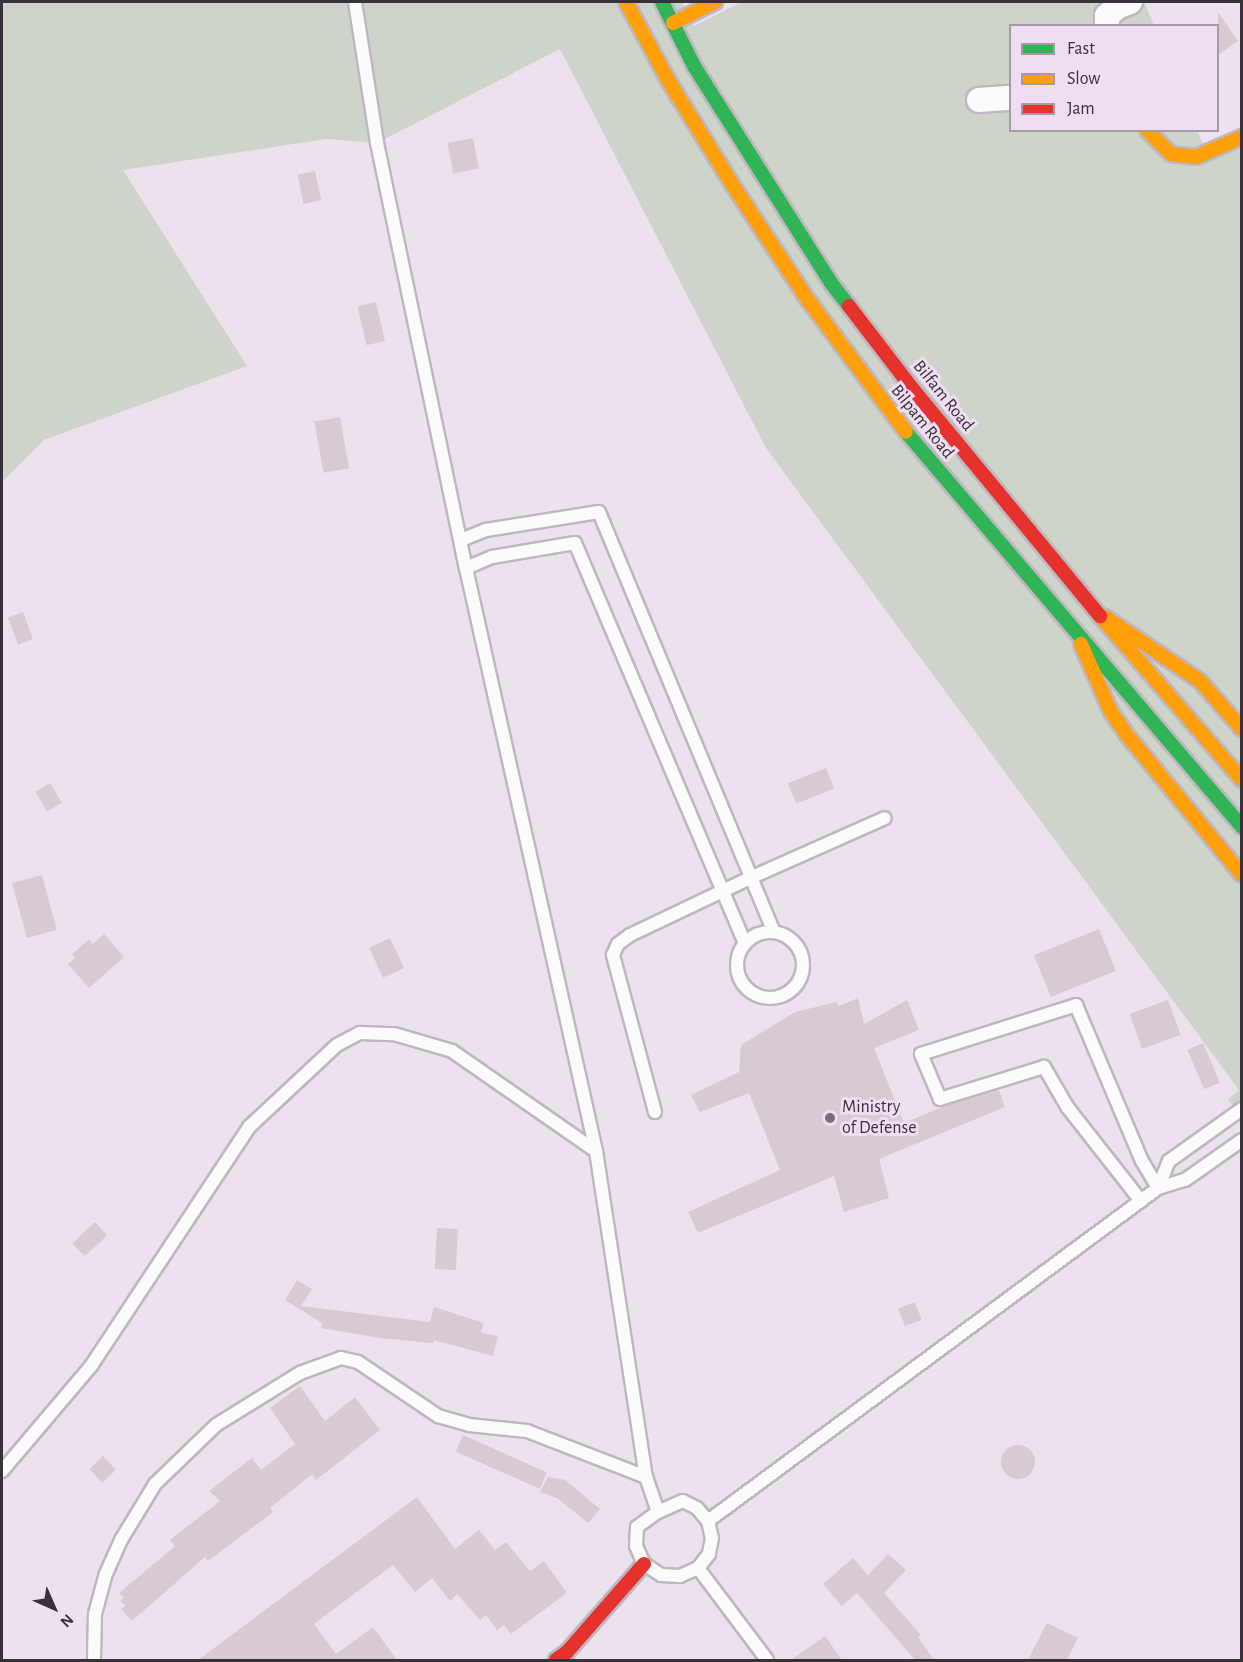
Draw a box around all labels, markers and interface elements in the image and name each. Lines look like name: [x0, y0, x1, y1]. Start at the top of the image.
legend: [1009, 24, 1219, 132]
text: Fast: [1067, 40, 1095, 58]
text: Slow: [1067, 70, 1100, 88]
text: Jam: [1067, 100, 1095, 118]
street label: Bilfam Road: [908, 356, 978, 436]
street label: Bilpam Road: [886, 381, 958, 463]
place label: Ministry of Defense: [842, 1097, 917, 1140]
marker: Ministry of Defense: [823, 1111, 837, 1125]
north arrow: [24, 1578, 84, 1638]
text: N: [57, 1611, 76, 1630]

